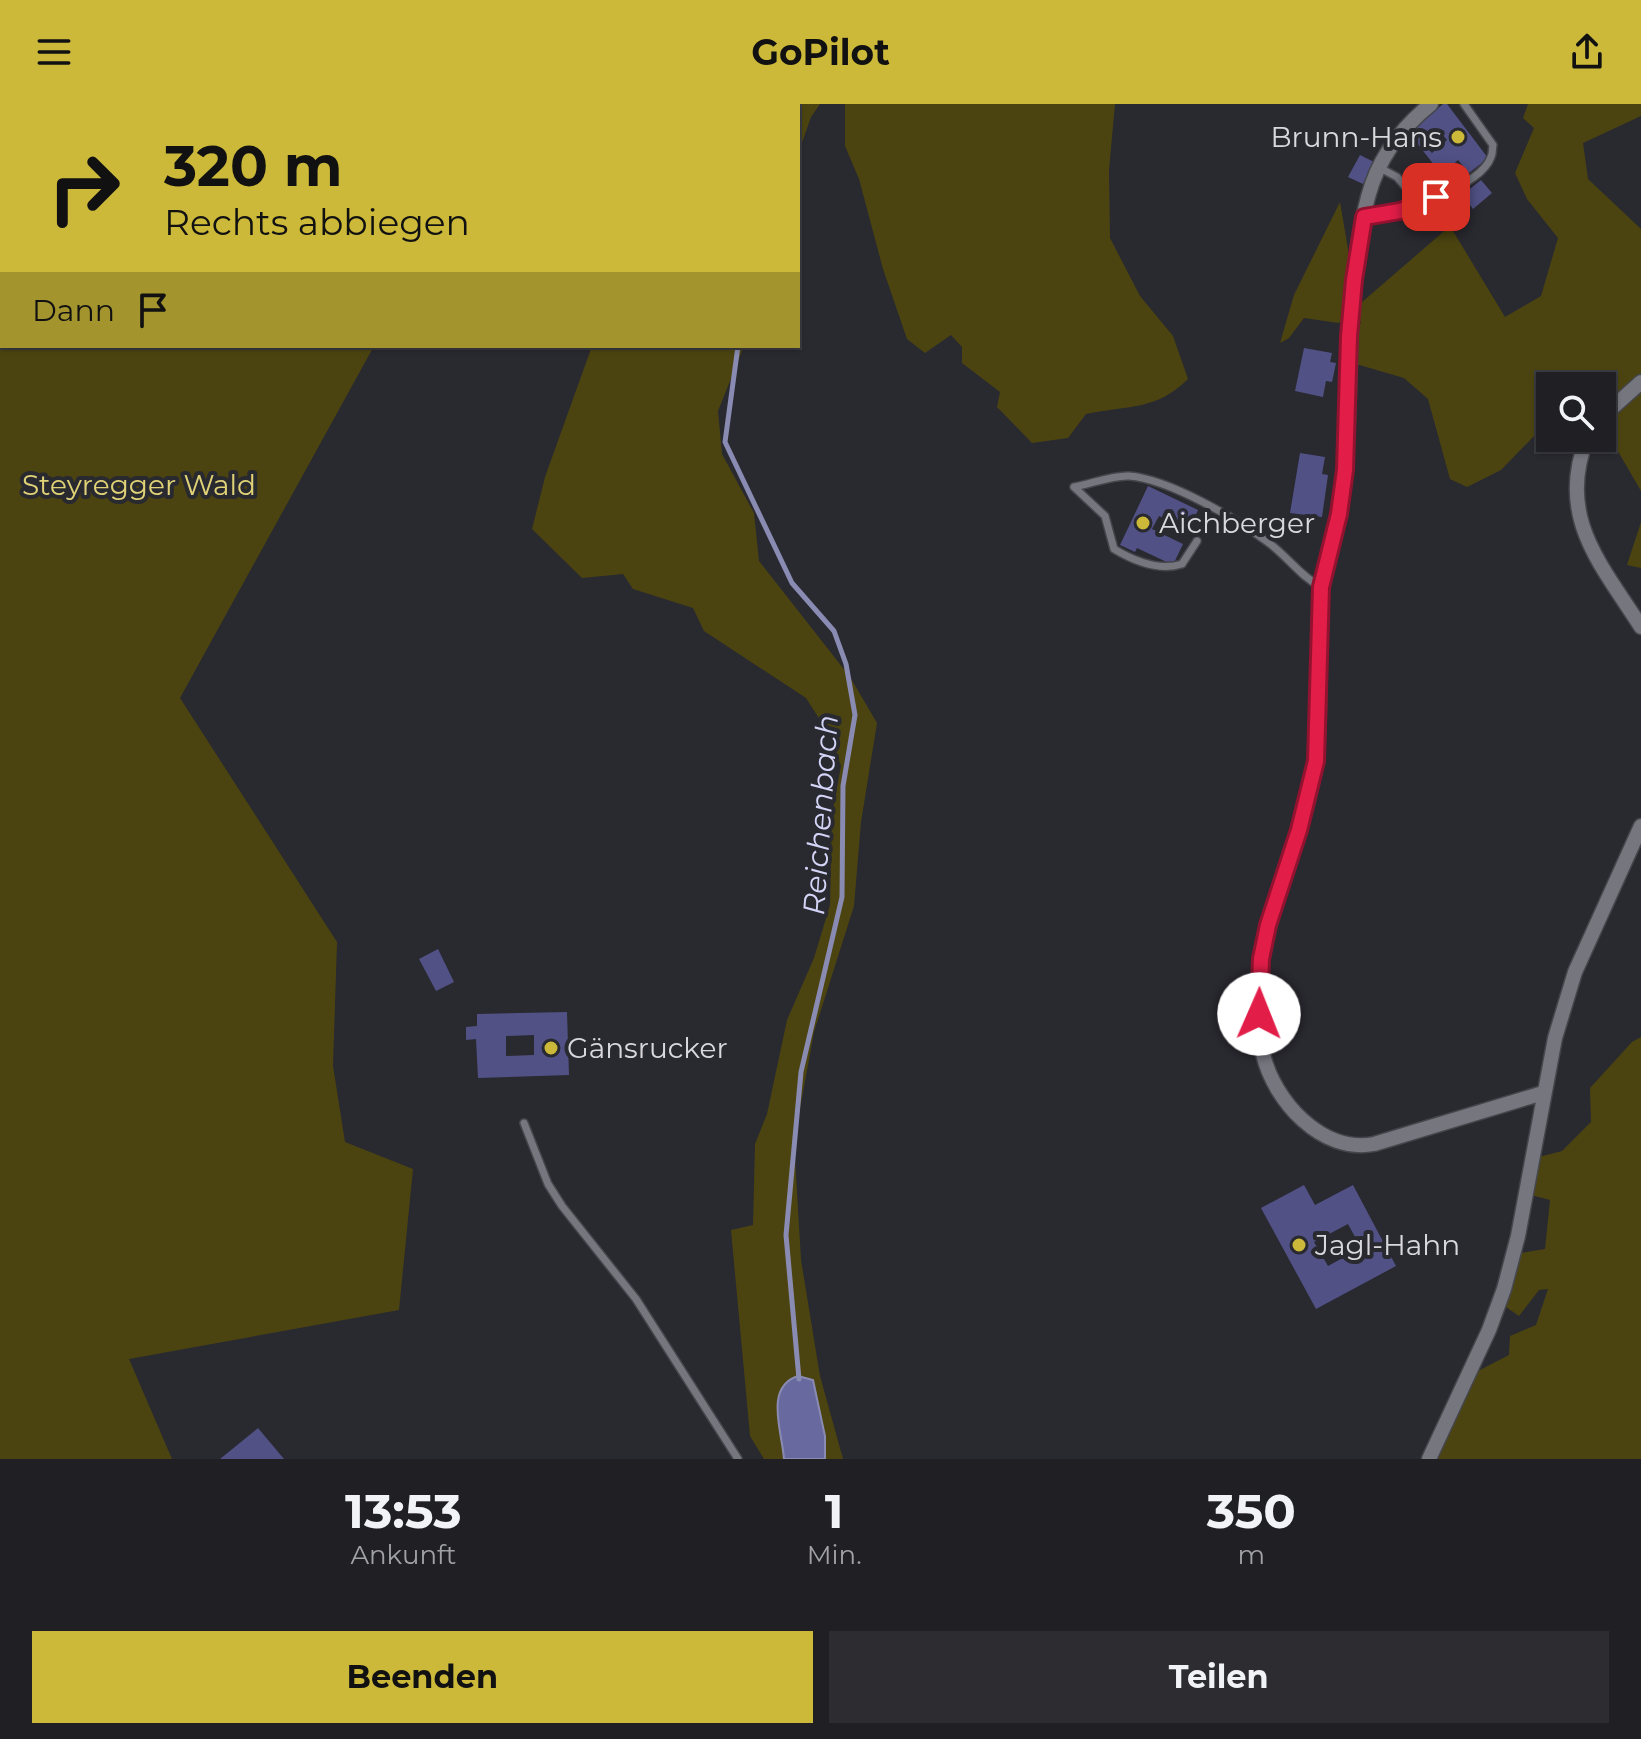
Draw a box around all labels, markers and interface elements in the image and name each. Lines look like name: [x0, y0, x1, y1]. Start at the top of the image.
icon: menu: [32, 30, 76, 74]
text: GoPilot: [751, 30, 890, 74]
icon: share: [1565, 30, 1609, 74]
place label: Brunn-Hans: [1270, 120, 1442, 154]
marker: Brunn-Hans: [1449, 128, 1467, 146]
text: 320 m: [164, 132, 343, 200]
icon: right: [32, 136, 136, 240]
pin: [1402, 163, 1470, 231]
icon: arrive: [1414, 175, 1458, 219]
text: Rechts abbiegen: [164, 200, 470, 244]
icon: arrive: [131, 288, 175, 332]
text: Dann: [32, 292, 115, 329]
map controls: [1536, 372, 1616, 452]
button: search: [1536, 372, 1616, 452]
park label: Steyregger Wald: [22, 468, 256, 502]
place label: Aichberger: [1159, 506, 1315, 540]
marker: Aichberger: [1134, 514, 1152, 532]
water label: Reichenbach: [795, 713, 846, 916]
position arrow: [1217, 972, 1301, 1056]
place label: Gänsrucker: [567, 1031, 728, 1065]
marker: Gänsrucker: [542, 1039, 560, 1057]
place label: Jagl-Hahn: [1314, 1228, 1460, 1262]
marker: Jagl-Hahn: [1290, 1236, 1308, 1254]
text: 13:53: [345, 1482, 462, 1540]
text: 1: [825, 1482, 844, 1540]
text: 350: [1207, 1482, 1296, 1540]
text: Ankunft: [350, 1539, 456, 1571]
text: Min.: [807, 1539, 862, 1571]
text: m: [1238, 1539, 1265, 1571]
button: Beenden: [32, 1631, 813, 1723]
button: Teilen: [829, 1631, 1609, 1723]

